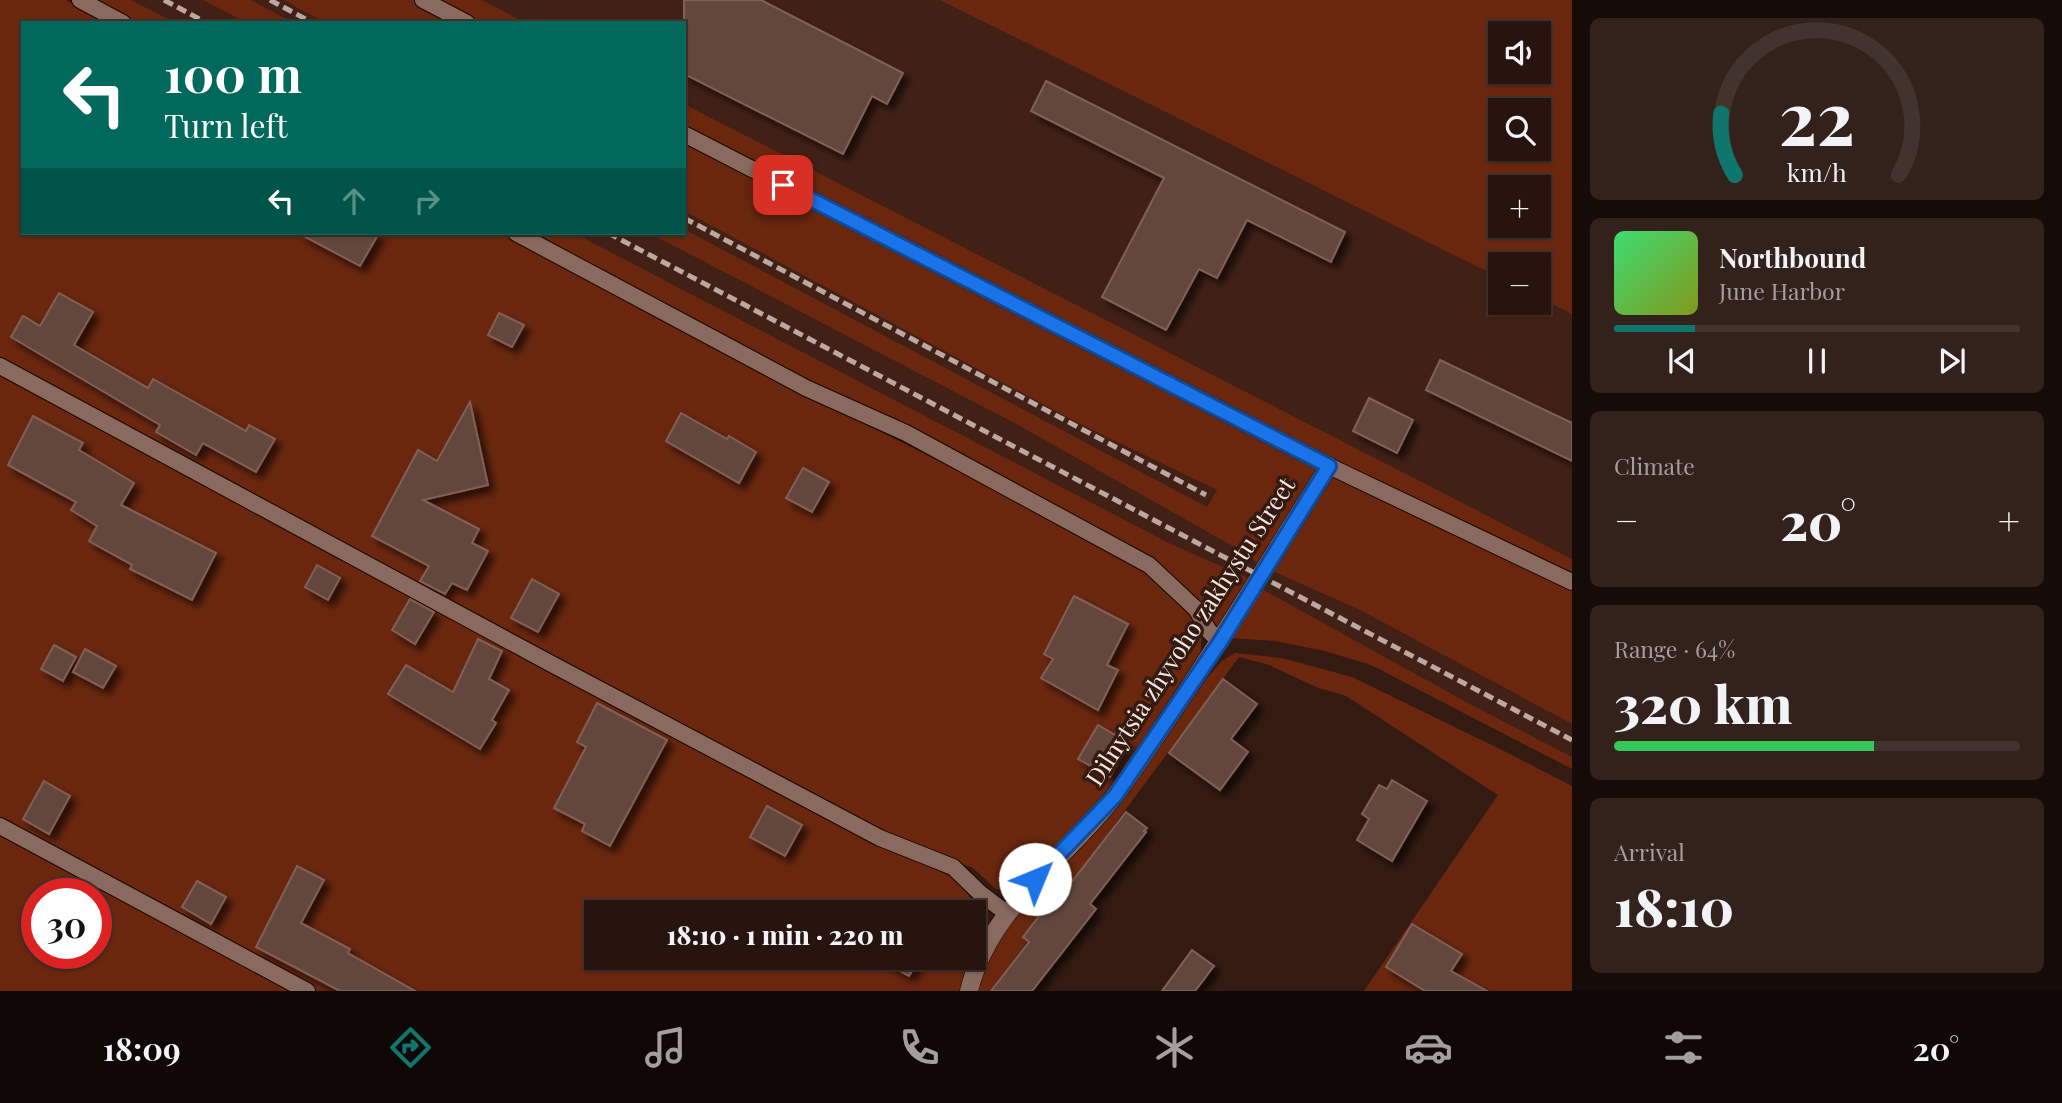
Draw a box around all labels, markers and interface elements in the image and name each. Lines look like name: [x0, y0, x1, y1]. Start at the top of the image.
map controls: [1488, 21, 1551, 315]
button: sound: [1488, 21, 1551, 84]
text: 100 m: [164, 40, 302, 105]
icon: left: [49, 49, 140, 140]
text: 22: [1779, 66, 1855, 163]
button: search: [1488, 98, 1551, 161]
text: Turn left: [164, 103, 288, 146]
pin: [753, 155, 813, 215]
text: km/h: [1787, 155, 1847, 188]
icon: arrive: [764, 166, 802, 204]
button: +: [1488, 175, 1551, 238]
icon: left: [262, 182, 300, 220]
icon: ahead: [335, 182, 373, 220]
icon: right: [408, 182, 446, 220]
text: Northbound: [1719, 240, 1866, 275]
button: −: [1488, 252, 1551, 315]
text: June Harbor: [1719, 275, 1845, 306]
icon: previous: [1663, 342, 1701, 380]
icon: pause: [1798, 342, 1836, 380]
icon: next: [1933, 342, 1971, 380]
text: Climate: [1614, 450, 1695, 481]
street label: Dilnytsia zhyvoho zakhystu Street: [1077, 470, 1302, 791]
text: 20°: [1780, 485, 1856, 554]
text: −: [1614, 494, 1639, 545]
text: +: [1998, 494, 2020, 545]
text: Range · 64%: [1614, 633, 1735, 664]
text: 320 km: [1614, 668, 1792, 737]
text: Arrival: [1614, 836, 1685, 867]
position arrow: [998, 842, 1072, 916]
text: 18:10: [1614, 871, 1734, 940]
speed limit sign: 30: [21, 878, 112, 969]
text: 18:10 · 1 min · 220 m: [666, 917, 904, 952]
icon: directions: [386, 1023, 435, 1072]
icon: music: [641, 1023, 690, 1072]
icon: phone: [895, 1023, 944, 1072]
icon: climate: [1150, 1023, 1199, 1072]
icon: car: [1404, 1023, 1453, 1072]
icon: filters: [1659, 1023, 1708, 1072]
text: 18:09: [103, 1026, 181, 1069]
text: 20°: [1913, 1026, 1959, 1069]

